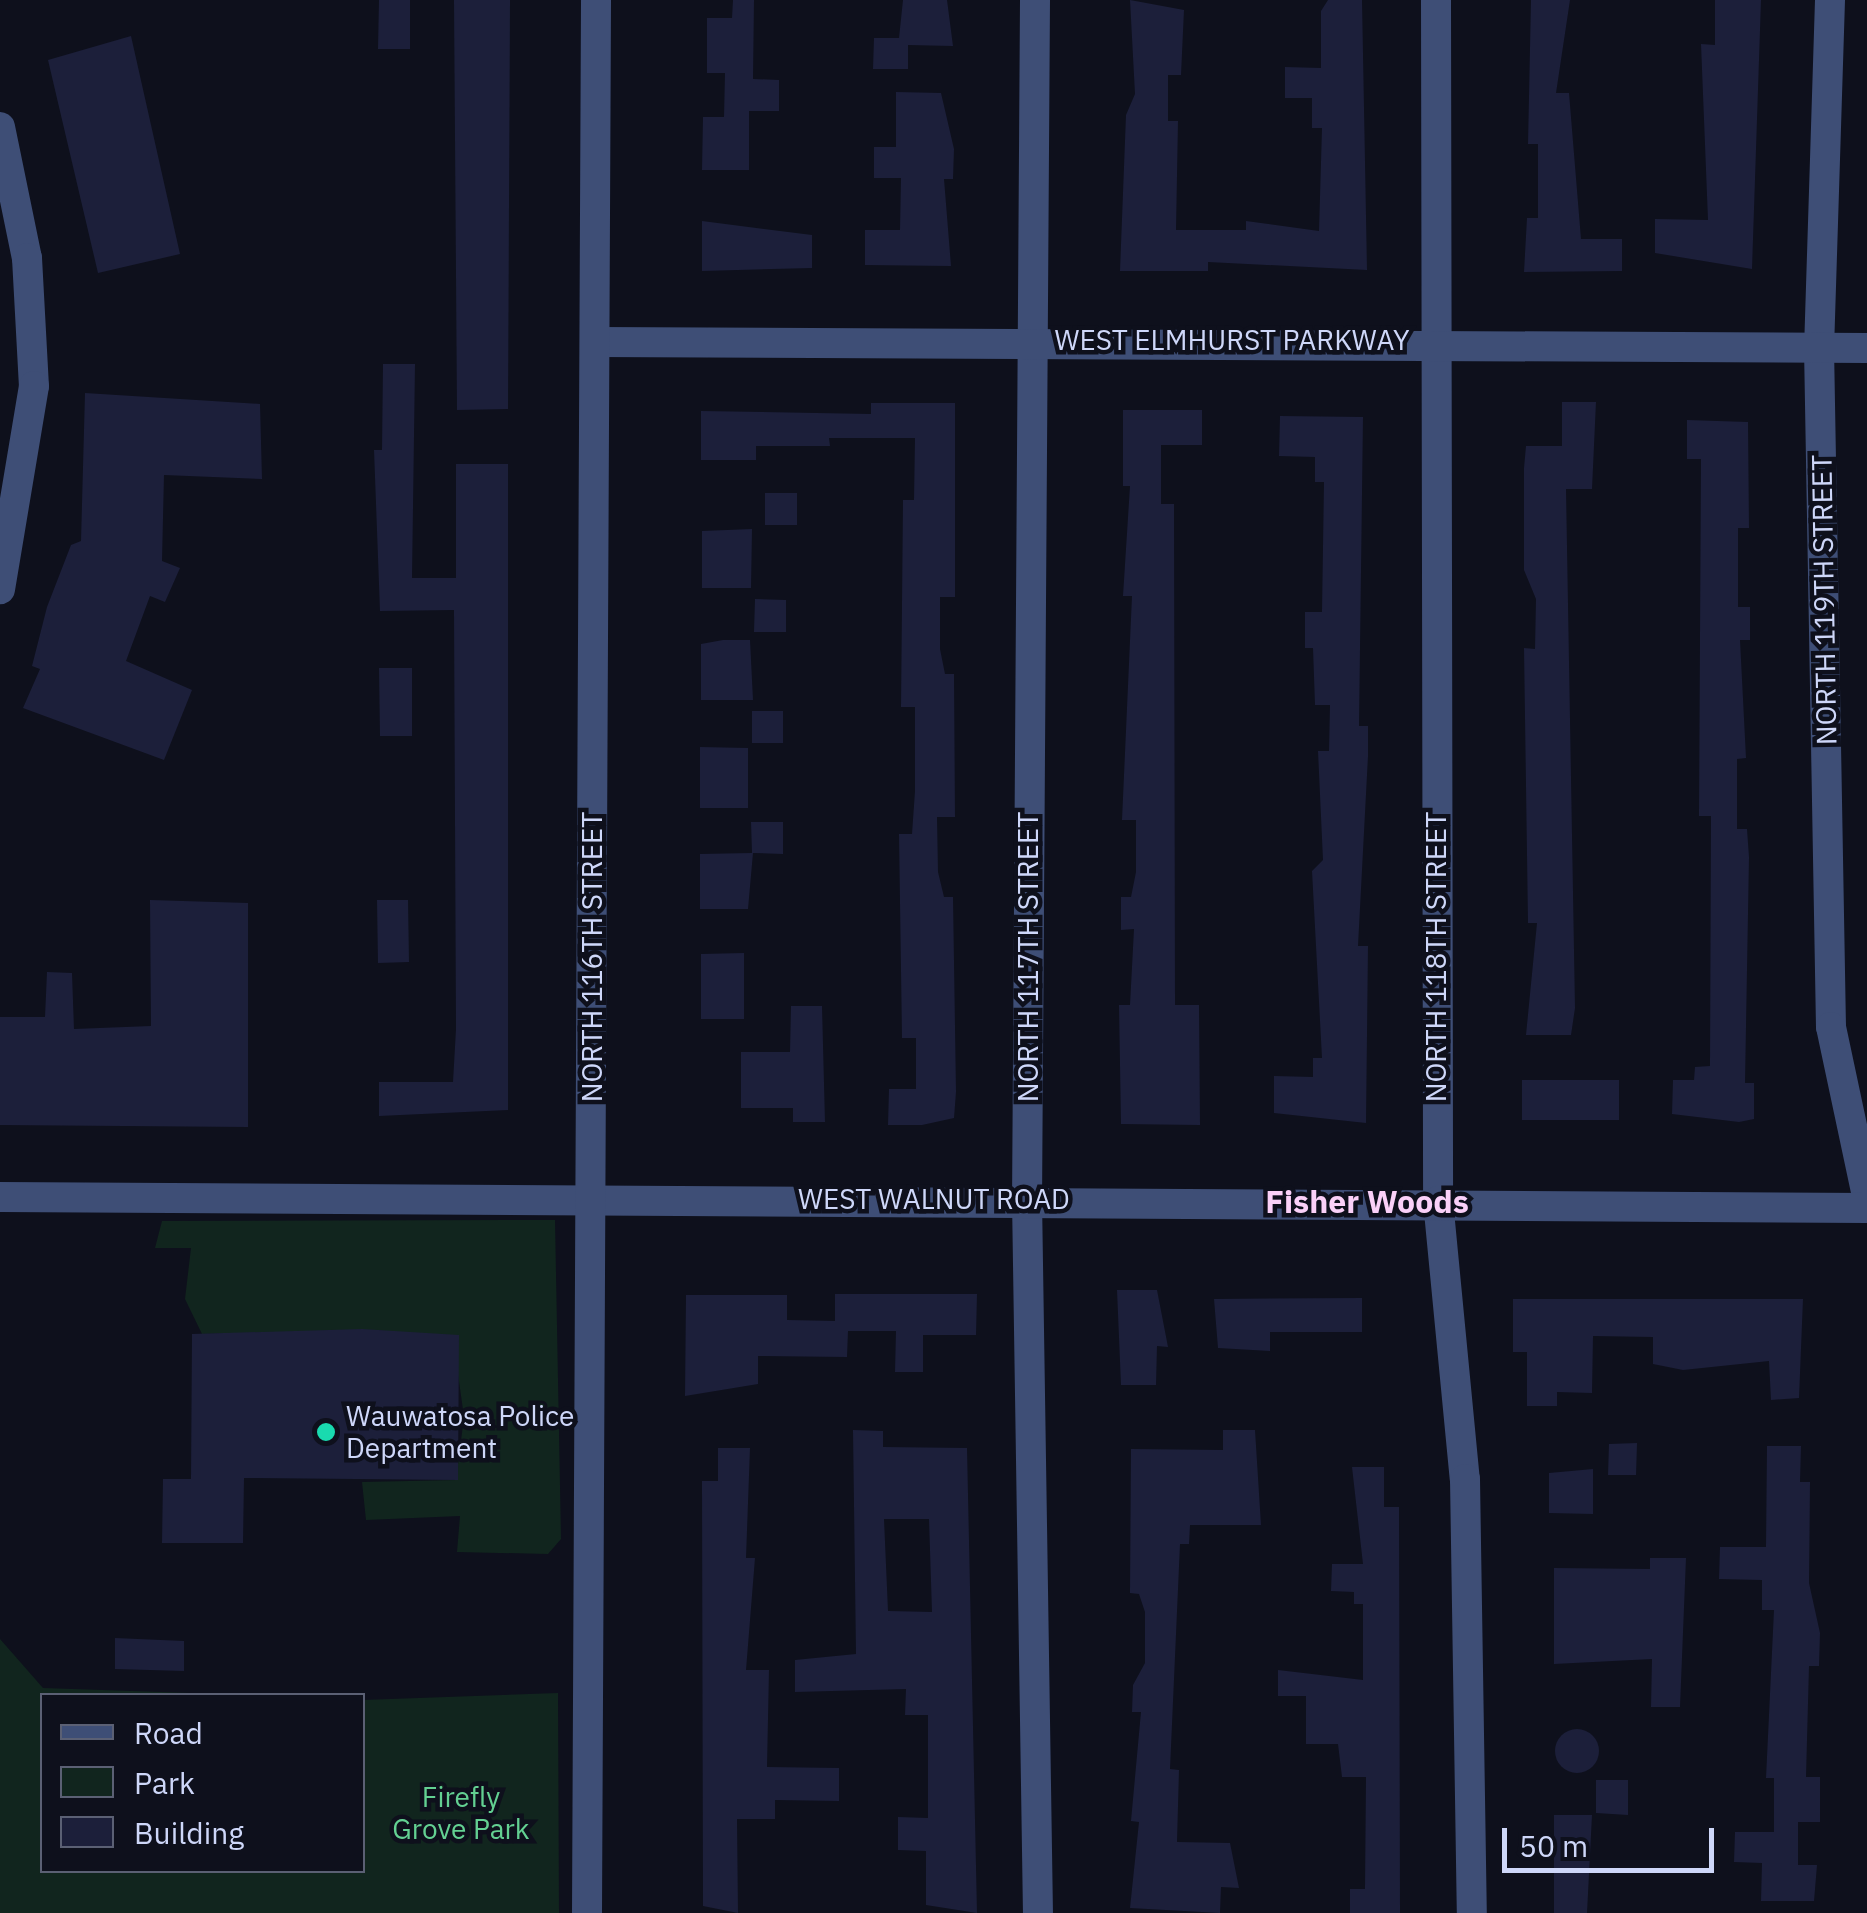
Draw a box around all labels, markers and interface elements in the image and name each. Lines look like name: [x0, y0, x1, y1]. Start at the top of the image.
street label: WEST ELMHURST PARKWAY: [1054, 323, 1410, 357]
street label: NORTH 119TH STREET: [1805, 454, 1843, 746]
street label: NORTH 116TH STREET: [575, 812, 609, 1102]
street label: NORTH 117TH STREET: [1011, 812, 1045, 1102]
street label: NORTH 118TH STREET: [1419, 812, 1453, 1102]
street label: WEST WALNUT ROAD: [798, 1182, 1070, 1216]
district label: Fisher Woods: [1265, 1182, 1469, 1220]
place label: Wauwatosa Police Department: [346, 1399, 574, 1465]
marker: Wauwatosa Police Department: [315, 1421, 337, 1443]
legend: [40, 1693, 365, 1873]
text: Road: [134, 1713, 203, 1752]
text: Park: [134, 1763, 195, 1802]
park label: Firefly Grove Park: [392, 1780, 530, 1846]
scale bar: [1507, 1808, 1720, 1870]
text: Building: [134, 1813, 244, 1852]
text: 50 m: [1519, 1826, 1588, 1865]

